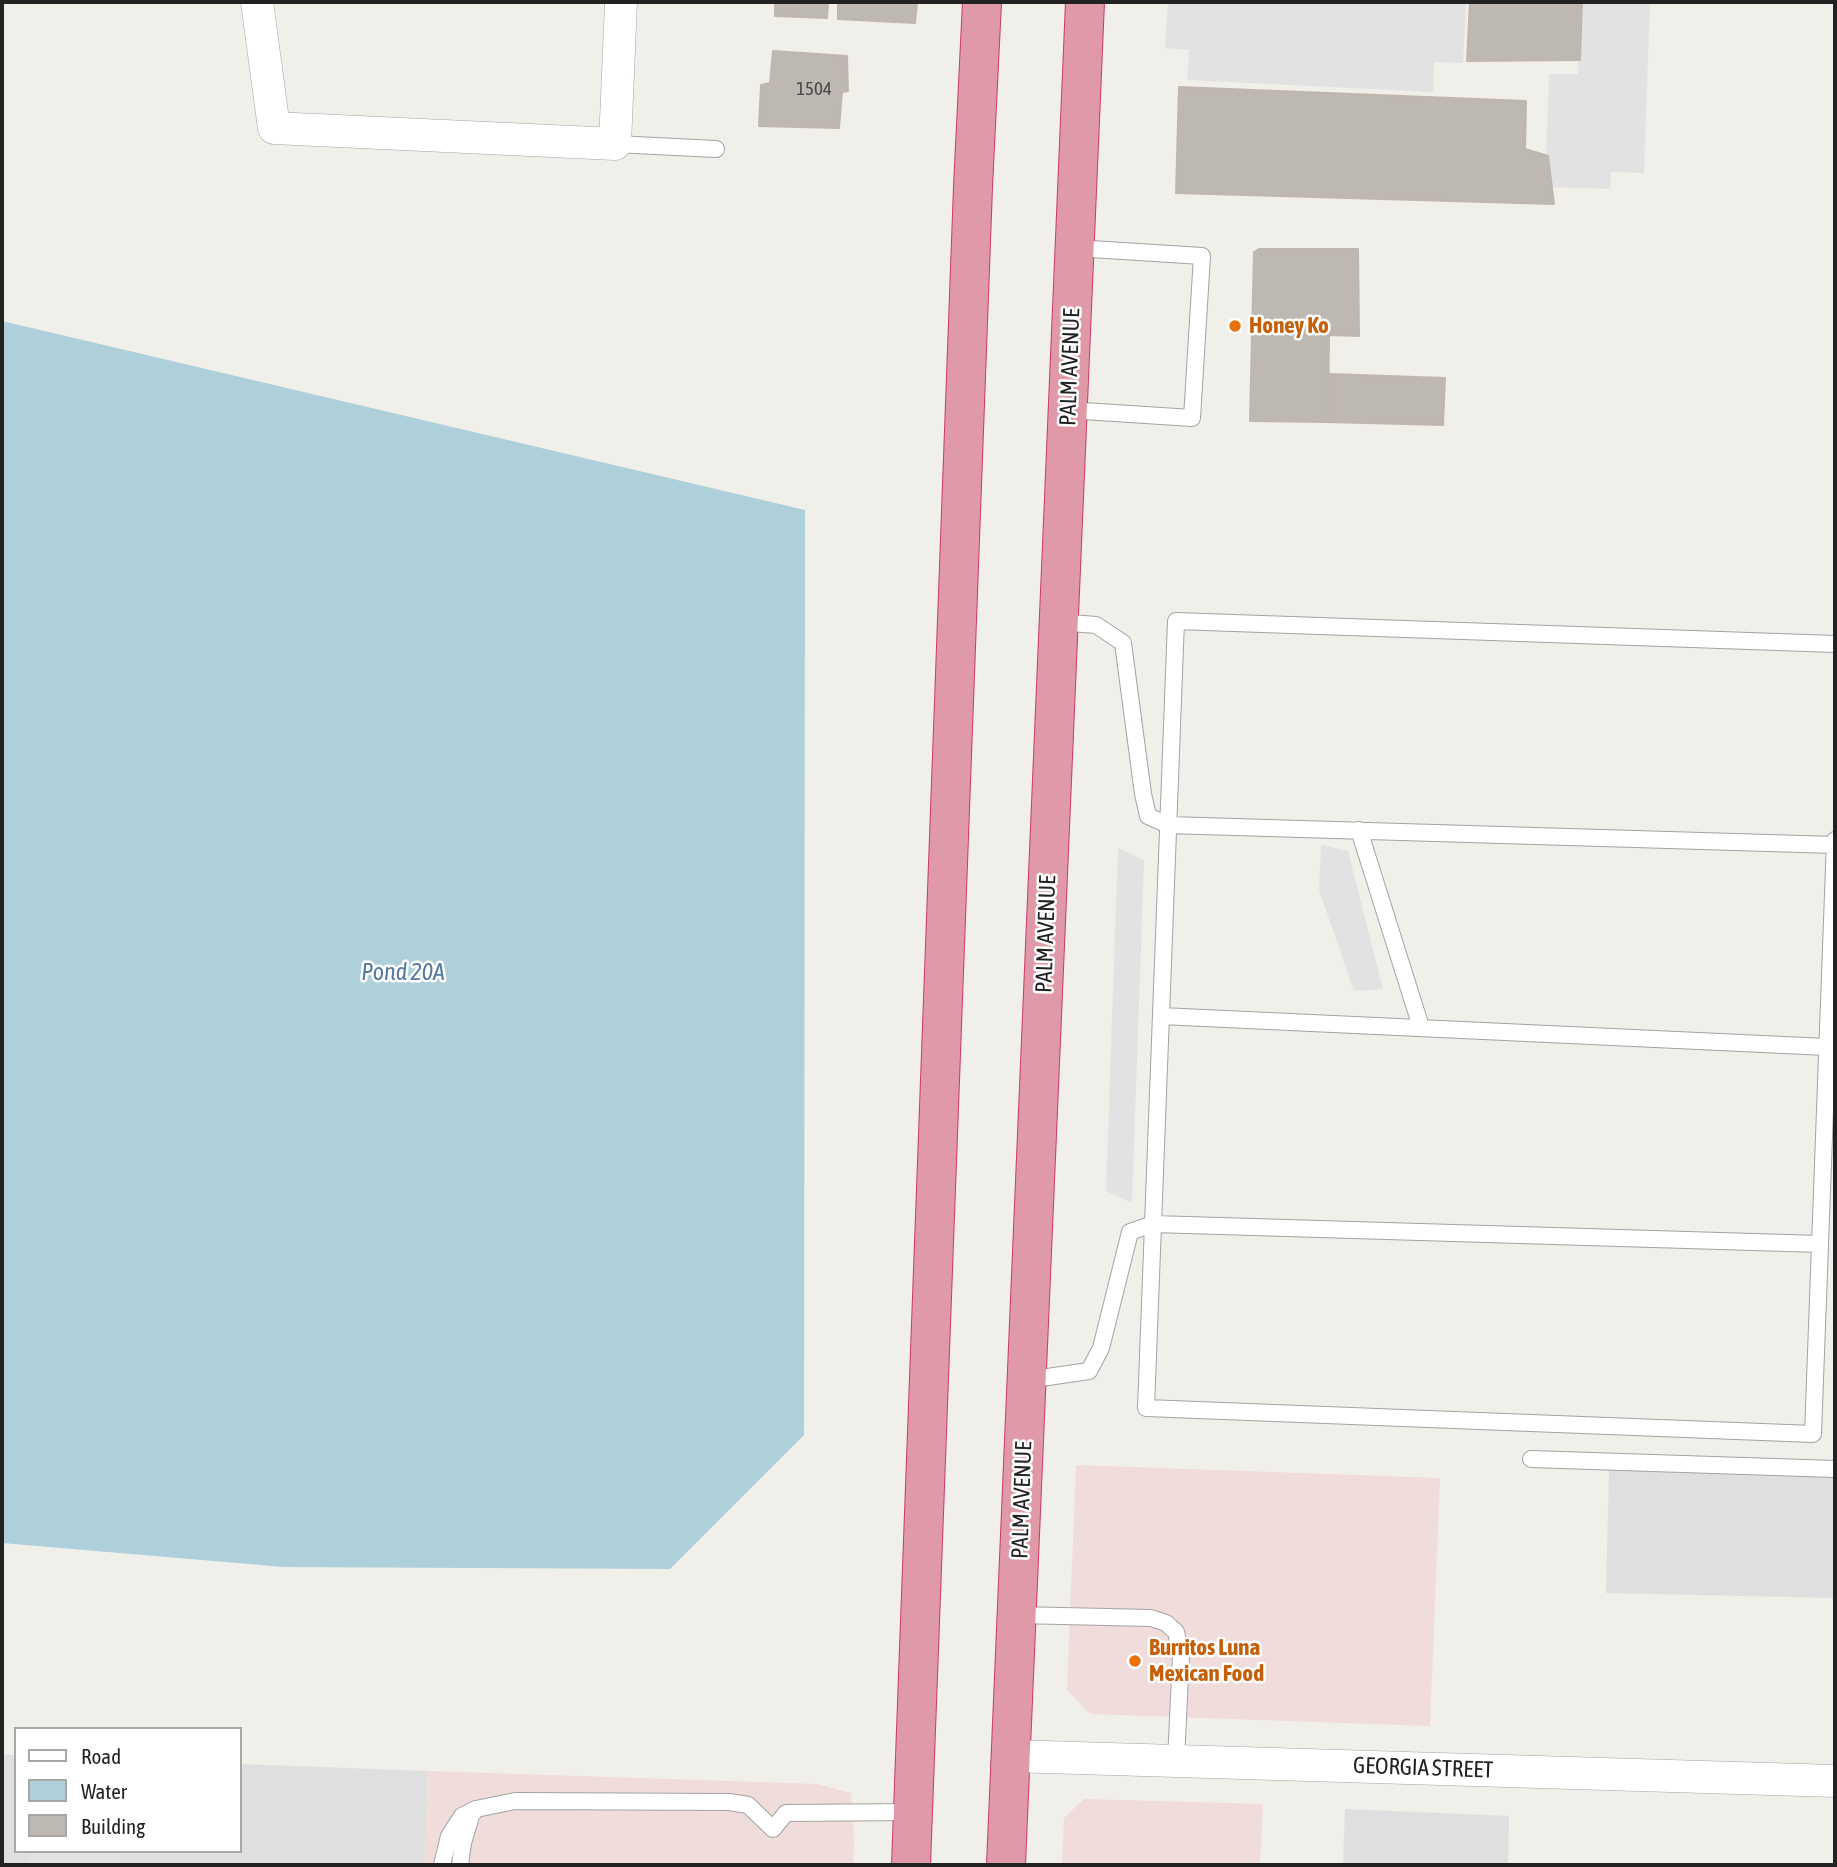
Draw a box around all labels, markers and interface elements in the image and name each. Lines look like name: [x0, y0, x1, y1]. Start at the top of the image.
house number: 1504: [796, 78, 832, 100]
street label: PALM AVENUE: [1054, 308, 1086, 426]
place label: Honey Ko: [1249, 312, 1329, 340]
marker: Honey Ko: [1227, 318, 1243, 334]
street label: PALM AVENUE: [1030, 875, 1062, 993]
water label: Pond 20A: [361, 958, 445, 986]
street label: PALM AVENUE: [1006, 1441, 1038, 1559]
place label: Burritos Luna Mexican Food: [1149, 1634, 1264, 1688]
marker: Burritos Luna Mexican Food: [1127, 1653, 1143, 1669]
legend: [14, 1727, 242, 1853]
text: Road: [81, 1744, 121, 1768]
street label: GEORGIA STREET: [1353, 1752, 1493, 1784]
text: Water: [81, 1779, 127, 1803]
text: Building: [81, 1814, 145, 1838]

